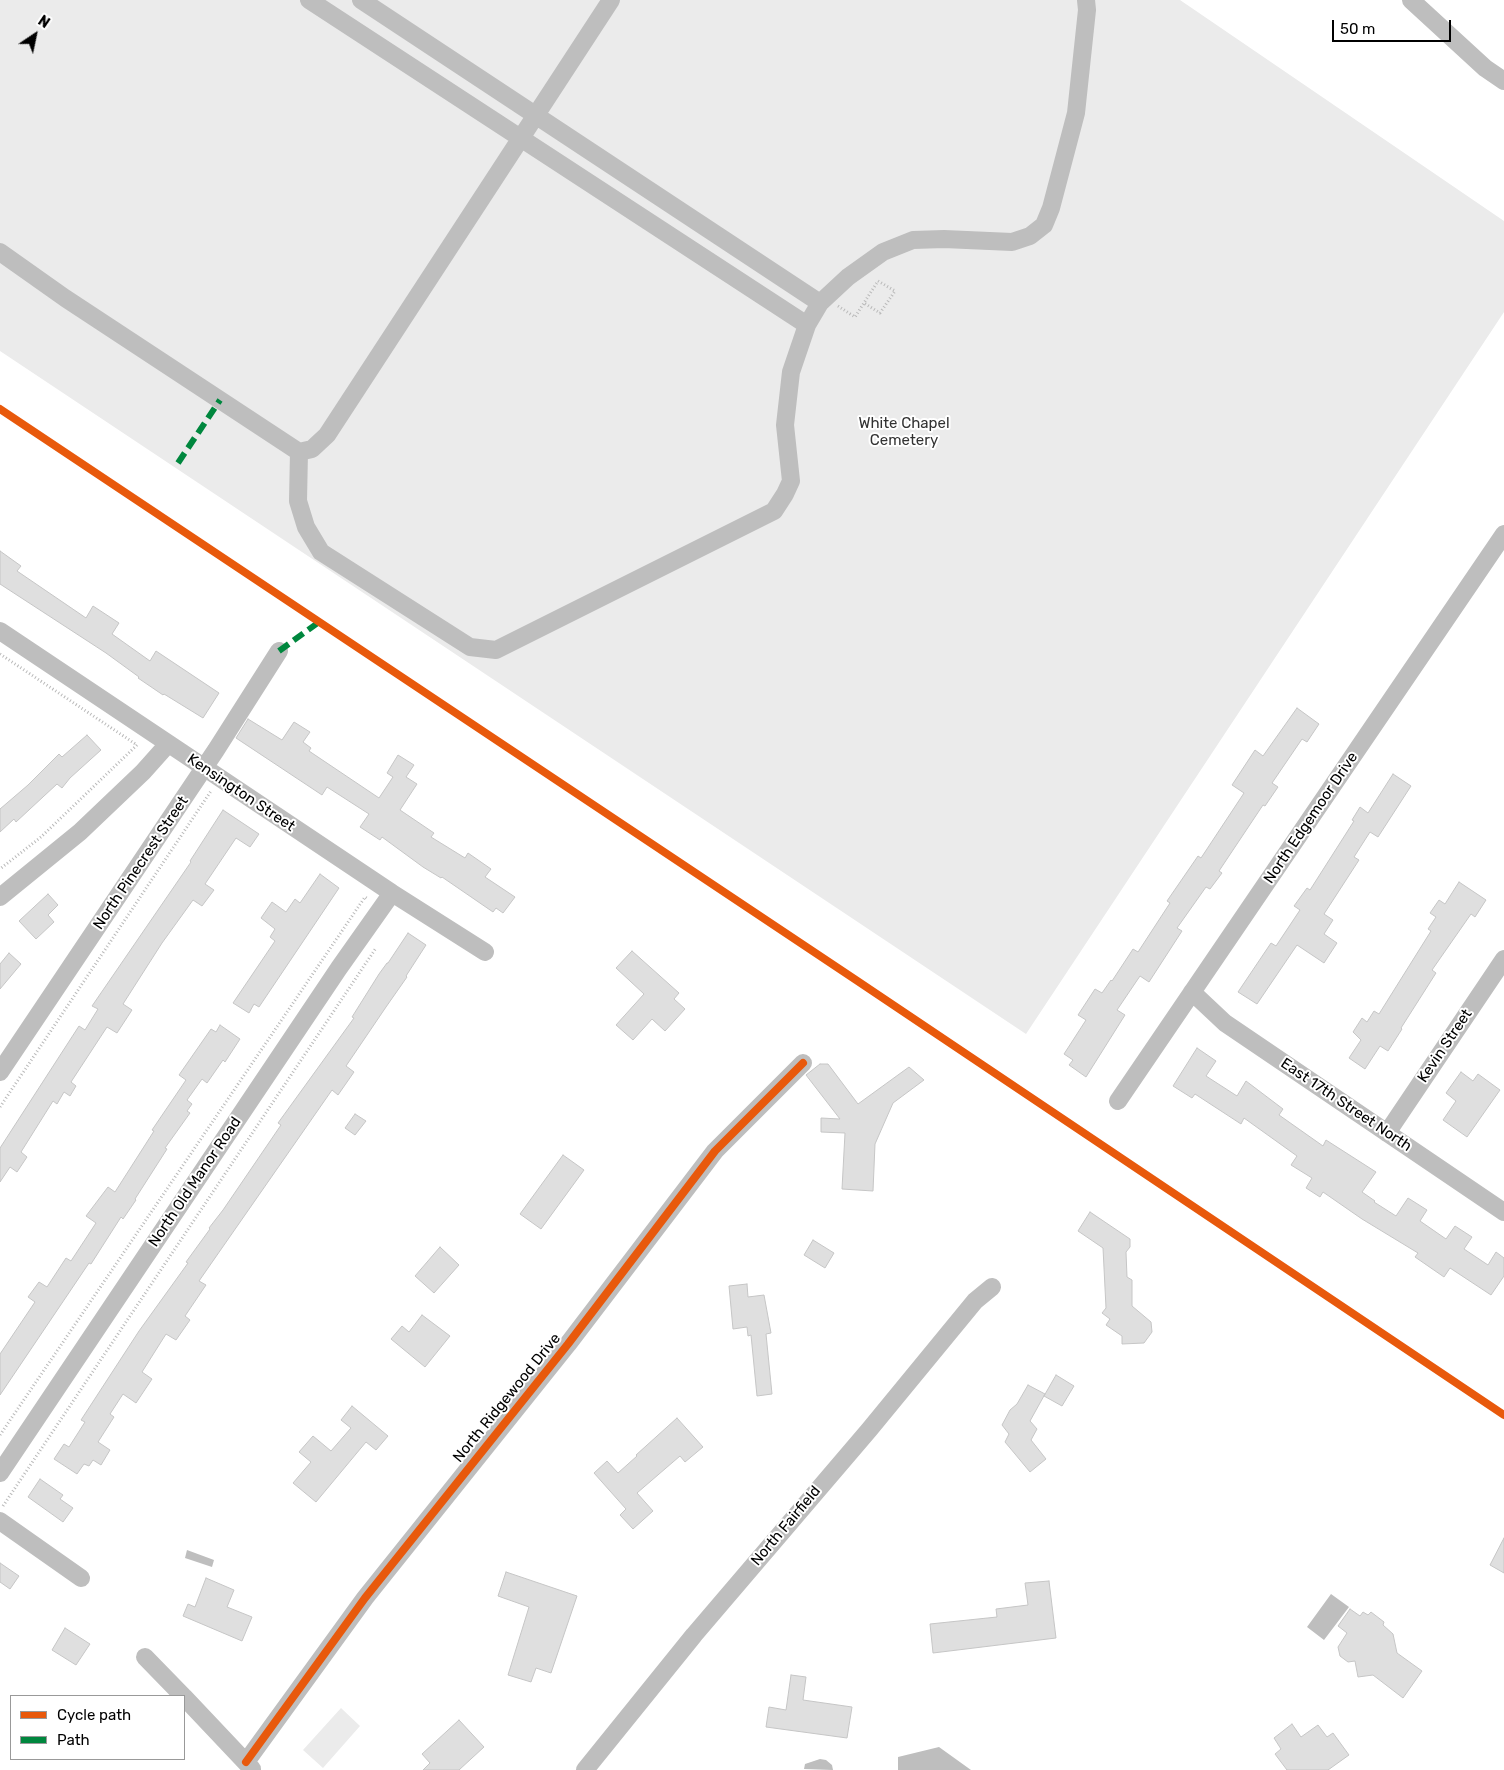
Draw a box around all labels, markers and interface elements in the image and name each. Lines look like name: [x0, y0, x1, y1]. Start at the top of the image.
north arrow: [10, 10, 60, 60]
scale bar: [1334, 10, 1453, 42]
text: N: [35, 12, 53, 32]
text: 50 m: [1340, 20, 1375, 38]
park label: White Chapel Cemetery: [858, 415, 950, 450]
street label: North Edgemoor Drive: [1260, 749, 1362, 887]
street label: Kensington Street: [184, 750, 298, 836]
street label: North Pinecrest Street: [90, 793, 192, 933]
street label: Kevin Street: [1414, 1006, 1476, 1086]
street label: East 17th Street North: [1277, 1054, 1415, 1156]
street label: North Old Manor Road: [145, 1114, 245, 1250]
street label: North Ridgewood Drive: [449, 1330, 565, 1466]
street label: North Fairfield: [747, 1482, 825, 1570]
legend: [10, 1695, 185, 1760]
text: Cycle path: [57, 1706, 131, 1724]
text: Path: [57, 1731, 90, 1749]

